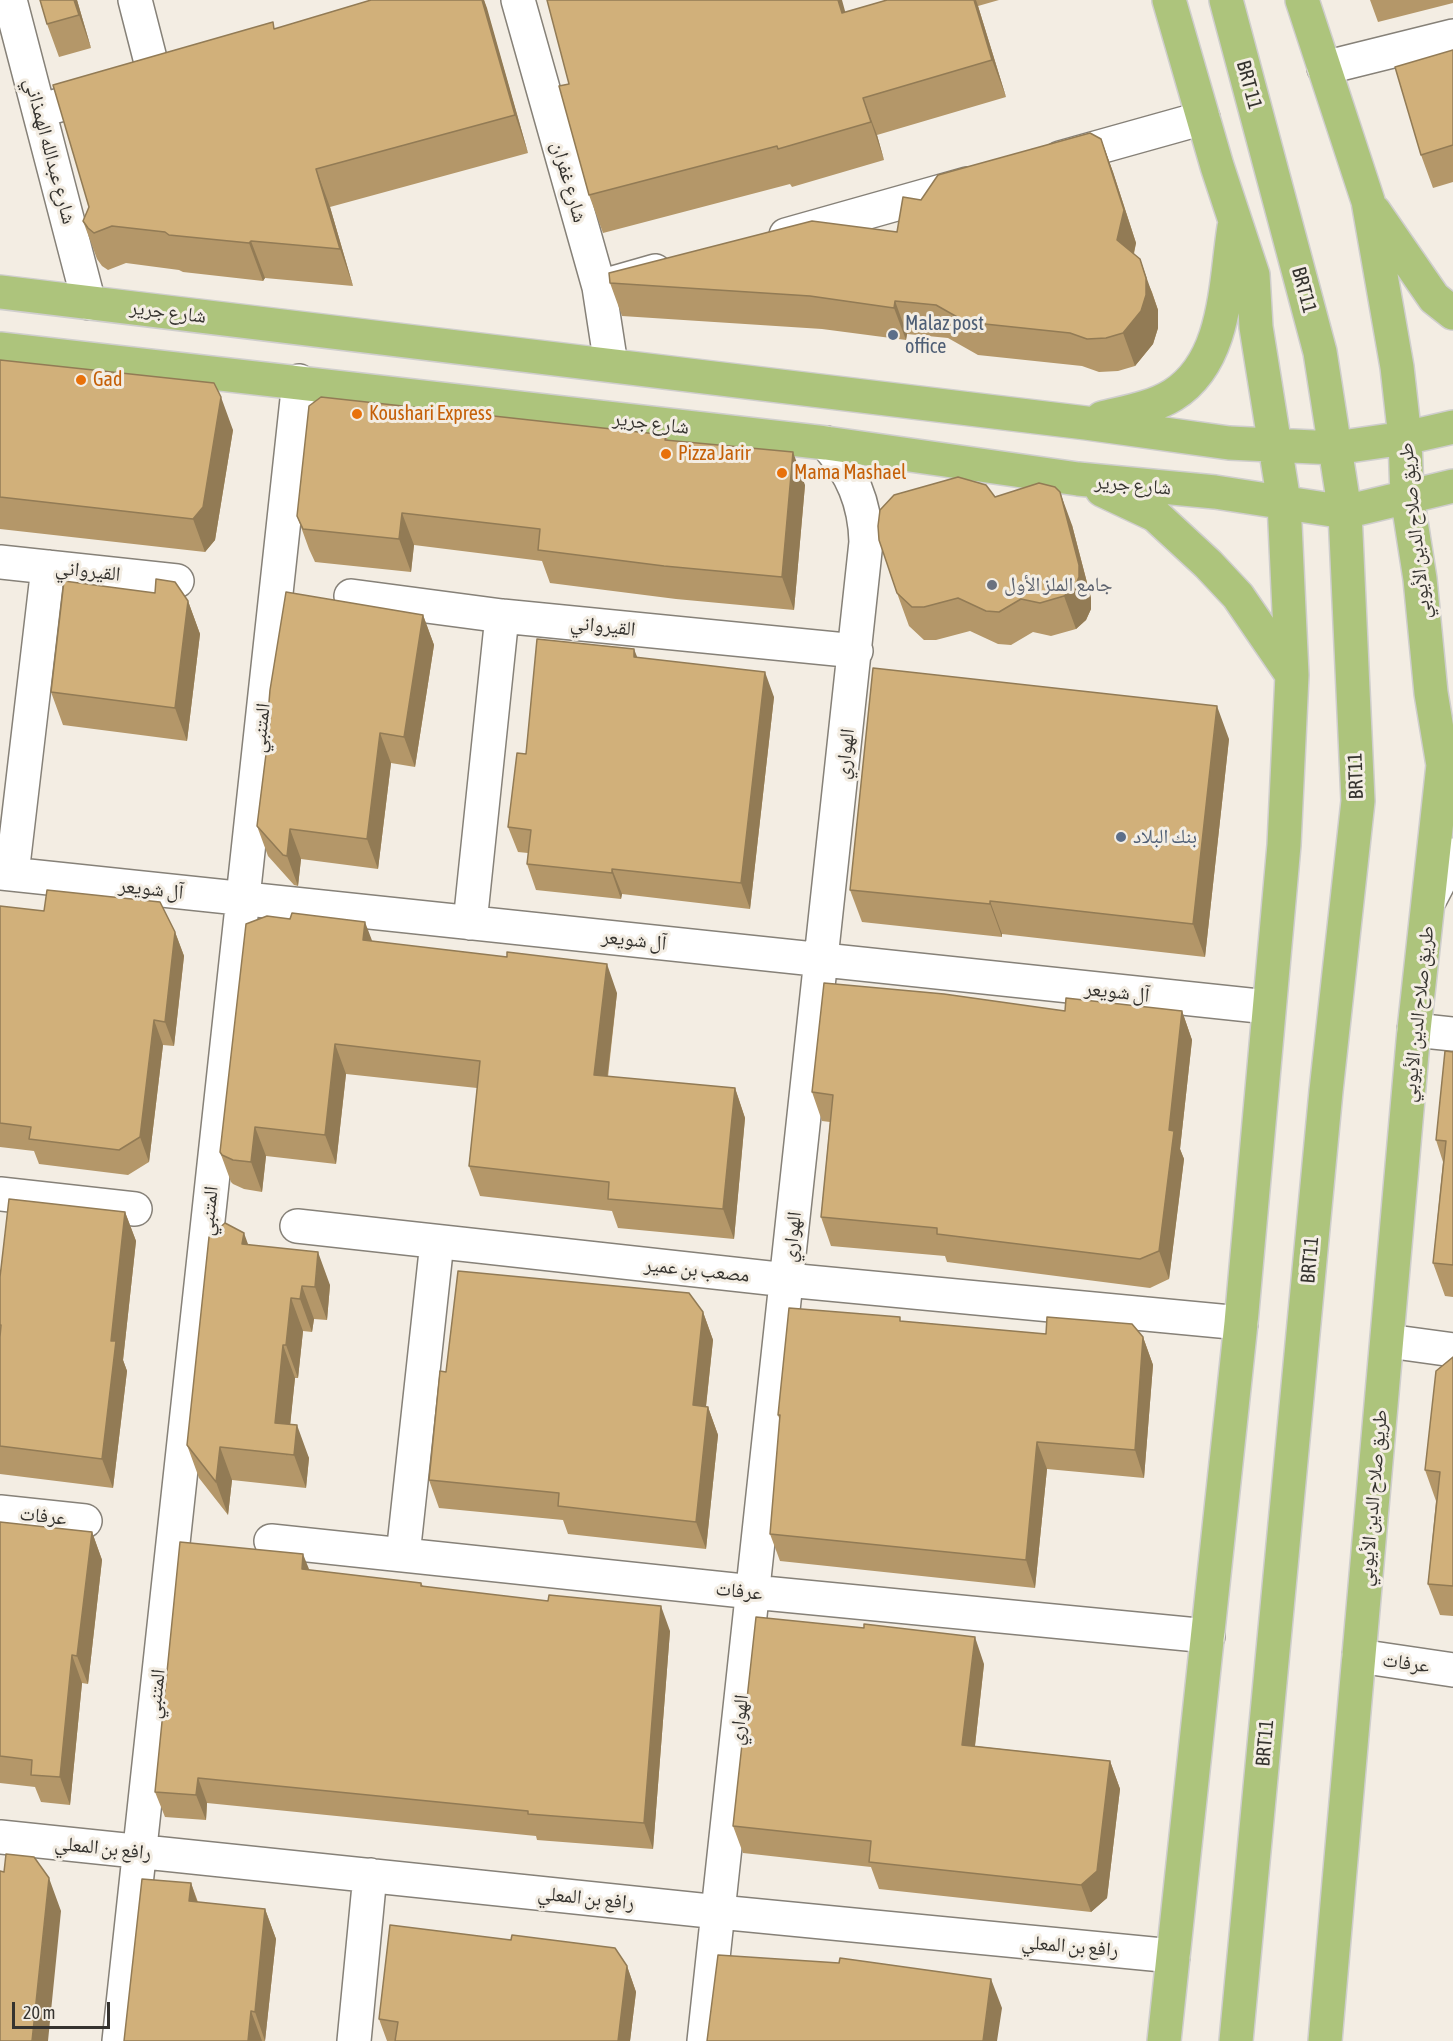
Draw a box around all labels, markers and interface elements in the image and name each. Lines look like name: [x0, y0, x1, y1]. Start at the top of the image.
street label: BRT 11: [1231, 58, 1267, 112]
street label: شارع عبدالله الهمذاني: [19, 75, 81, 227]
street label: شارع غفران: [546, 139, 592, 225]
street label: BRT11: [1286, 264, 1322, 316]
street label: شارع جرير: [129, 295, 207, 329]
place label: Malaz post office: [905, 312, 984, 359]
marker: Malaz post office: [886, 328, 900, 342]
place label: Gad: [93, 368, 122, 392]
marker: Gad: [74, 373, 88, 387]
place label: Koushari Express: [369, 402, 492, 426]
street label: شارع جرير: [612, 406, 690, 440]
marker: Koushari Express: [350, 407, 364, 421]
place label: Pizza Jarir: [678, 442, 751, 466]
street label: طريق صلاح الدين الأيوبي: [1394, 442, 1436, 620]
marker: Pizza Jarir: [659, 447, 673, 461]
place label: Mama Mashael: [794, 461, 906, 485]
marker: Mama Mashael: [775, 466, 789, 480]
street label: شارع جرير: [1094, 470, 1172, 500]
street label: القيرواني: [54, 556, 122, 586]
place label: جامع الملز الأول: [1004, 573, 1113, 597]
marker: جامع الملز الأول: [985, 578, 999, 592]
street label: القيرواني: [569, 611, 637, 641]
street label: المتنبي: [246, 702, 276, 754]
street label: الهواري: [830, 727, 860, 781]
street label: BRT11: [1343, 752, 1369, 800]
place label: بنك البلاد: [1133, 825, 1197, 849]
marker: بنك البلاد: [1114, 830, 1128, 844]
street label: آل شويعر: [117, 874, 185, 904]
street label: آل شويعر: [600, 925, 668, 955]
street label: طريق صلاح الدين الأيوبي: [1397, 925, 1439, 1103]
street label: آل شويعر: [1083, 977, 1151, 1007]
street label: المتنبي: [194, 1185, 224, 1237]
street label: الهواري: [777, 1210, 807, 1264]
street label: BRT11: [1296, 1236, 1324, 1284]
street label: مصعب بن عمير: [643, 1253, 751, 1287]
street label: طريق صلاح الدين الأيوبي: [1353, 1409, 1393, 1587]
street label: عرفات: [18, 1502, 68, 1530]
street label: عرفات: [714, 1577, 764, 1605]
street label: عرفات: [1381, 1648, 1431, 1678]
street label: المتنبي: [141, 1668, 171, 1720]
street label: الهواري: [724, 1693, 754, 1747]
street label: BRT11: [1251, 1719, 1279, 1767]
street label: رافع بن المعلي: [53, 1831, 153, 1865]
street label: رافع بن المعلي: [536, 1881, 636, 1915]
street label: رافع بن المعلي: [1020, 1930, 1120, 1962]
scale bar: [15, 1990, 112, 2028]
text: 20 m: [23, 2002, 55, 2023]

